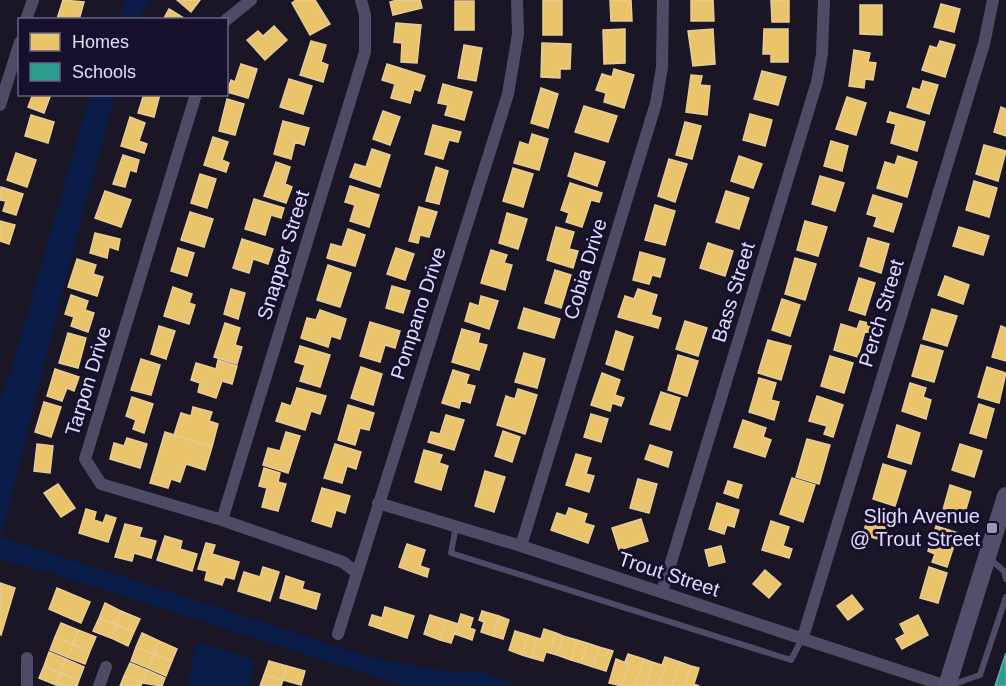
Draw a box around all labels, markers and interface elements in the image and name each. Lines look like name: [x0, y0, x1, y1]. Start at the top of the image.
legend: [18, 18, 228, 96]
text: Homes: [72, 32, 129, 52]
text: Schools: [72, 62, 136, 82]
street label: Snapper Street: [253, 187, 313, 323]
street label: Cobia Drive: [559, 216, 611, 322]
street label: Bass Street: [707, 239, 759, 345]
street label: Pompano Drive: [386, 244, 450, 382]
street label: Perch Street: [854, 256, 908, 369]
street label: Tarpon Drive: [61, 324, 115, 438]
place label: Sligh Avenue @ Trout Street: [850, 505, 980, 550]
marker: Sligh Avenue @ Trout Street: [985, 521, 999, 535]
street label: Trout Street: [616, 547, 723, 601]

